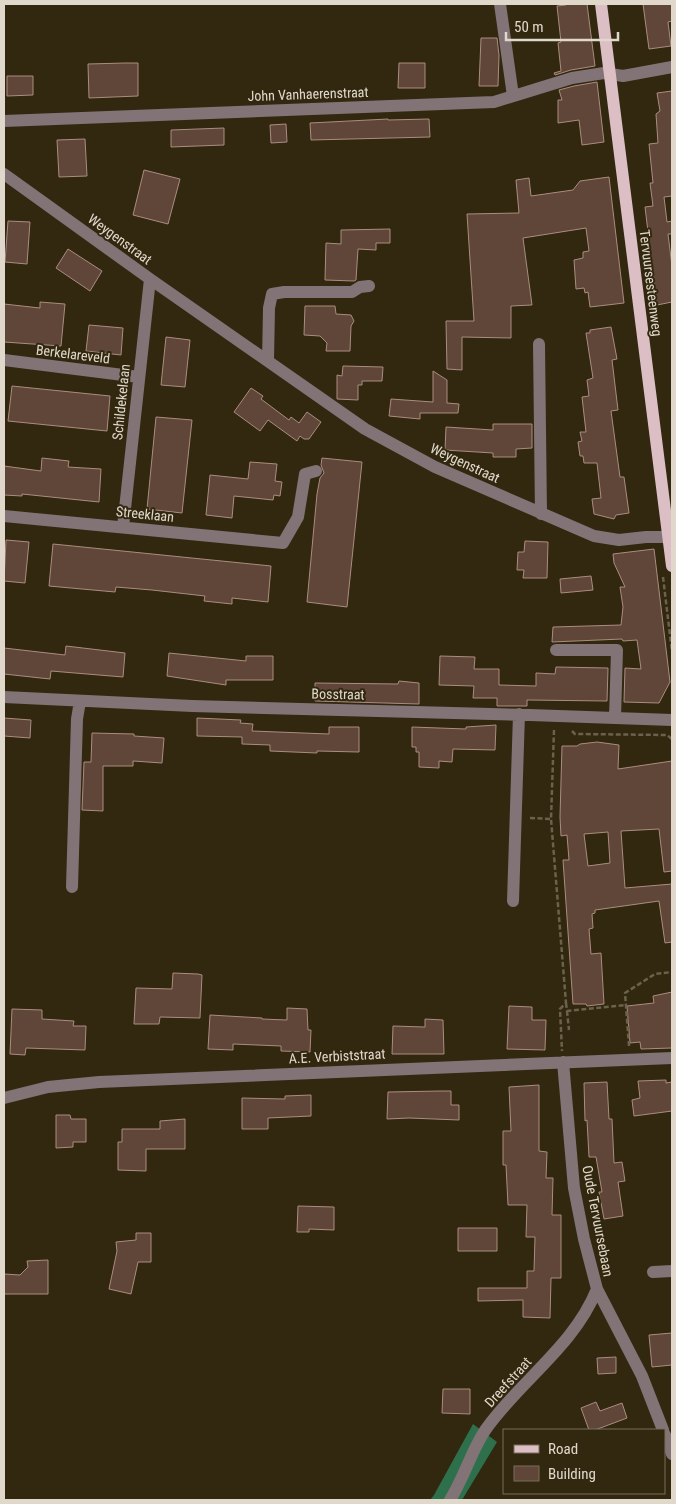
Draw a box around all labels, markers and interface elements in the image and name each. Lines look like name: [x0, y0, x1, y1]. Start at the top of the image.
scale bar: [506, 10, 618, 42]
text: 50 m: [514, 18, 544, 36]
street label: John Vanhaerenstraat: [247, 84, 369, 104]
street label: Weygenstraat: [85, 210, 155, 268]
street label: Tervuursesteenweg: [637, 229, 665, 337]
street label: Berkelareveld: [35, 342, 111, 366]
street label: Schildekelaan: [109, 363, 133, 441]
street label: Weygenstraat: [428, 440, 502, 486]
street label: Streeklaan: [115, 503, 175, 525]
street label: Bosstraat: [311, 686, 365, 702]
street label: A.E. Verbiststraat: [288, 1045, 386, 1067]
street label: Oude Tervuursebaan: [579, 1164, 617, 1278]
street label: Dreefstraat: [481, 1354, 535, 1410]
legend: [503, 1429, 666, 1494]
text: Road: [548, 1440, 578, 1458]
text: Building: [548, 1465, 596, 1483]

